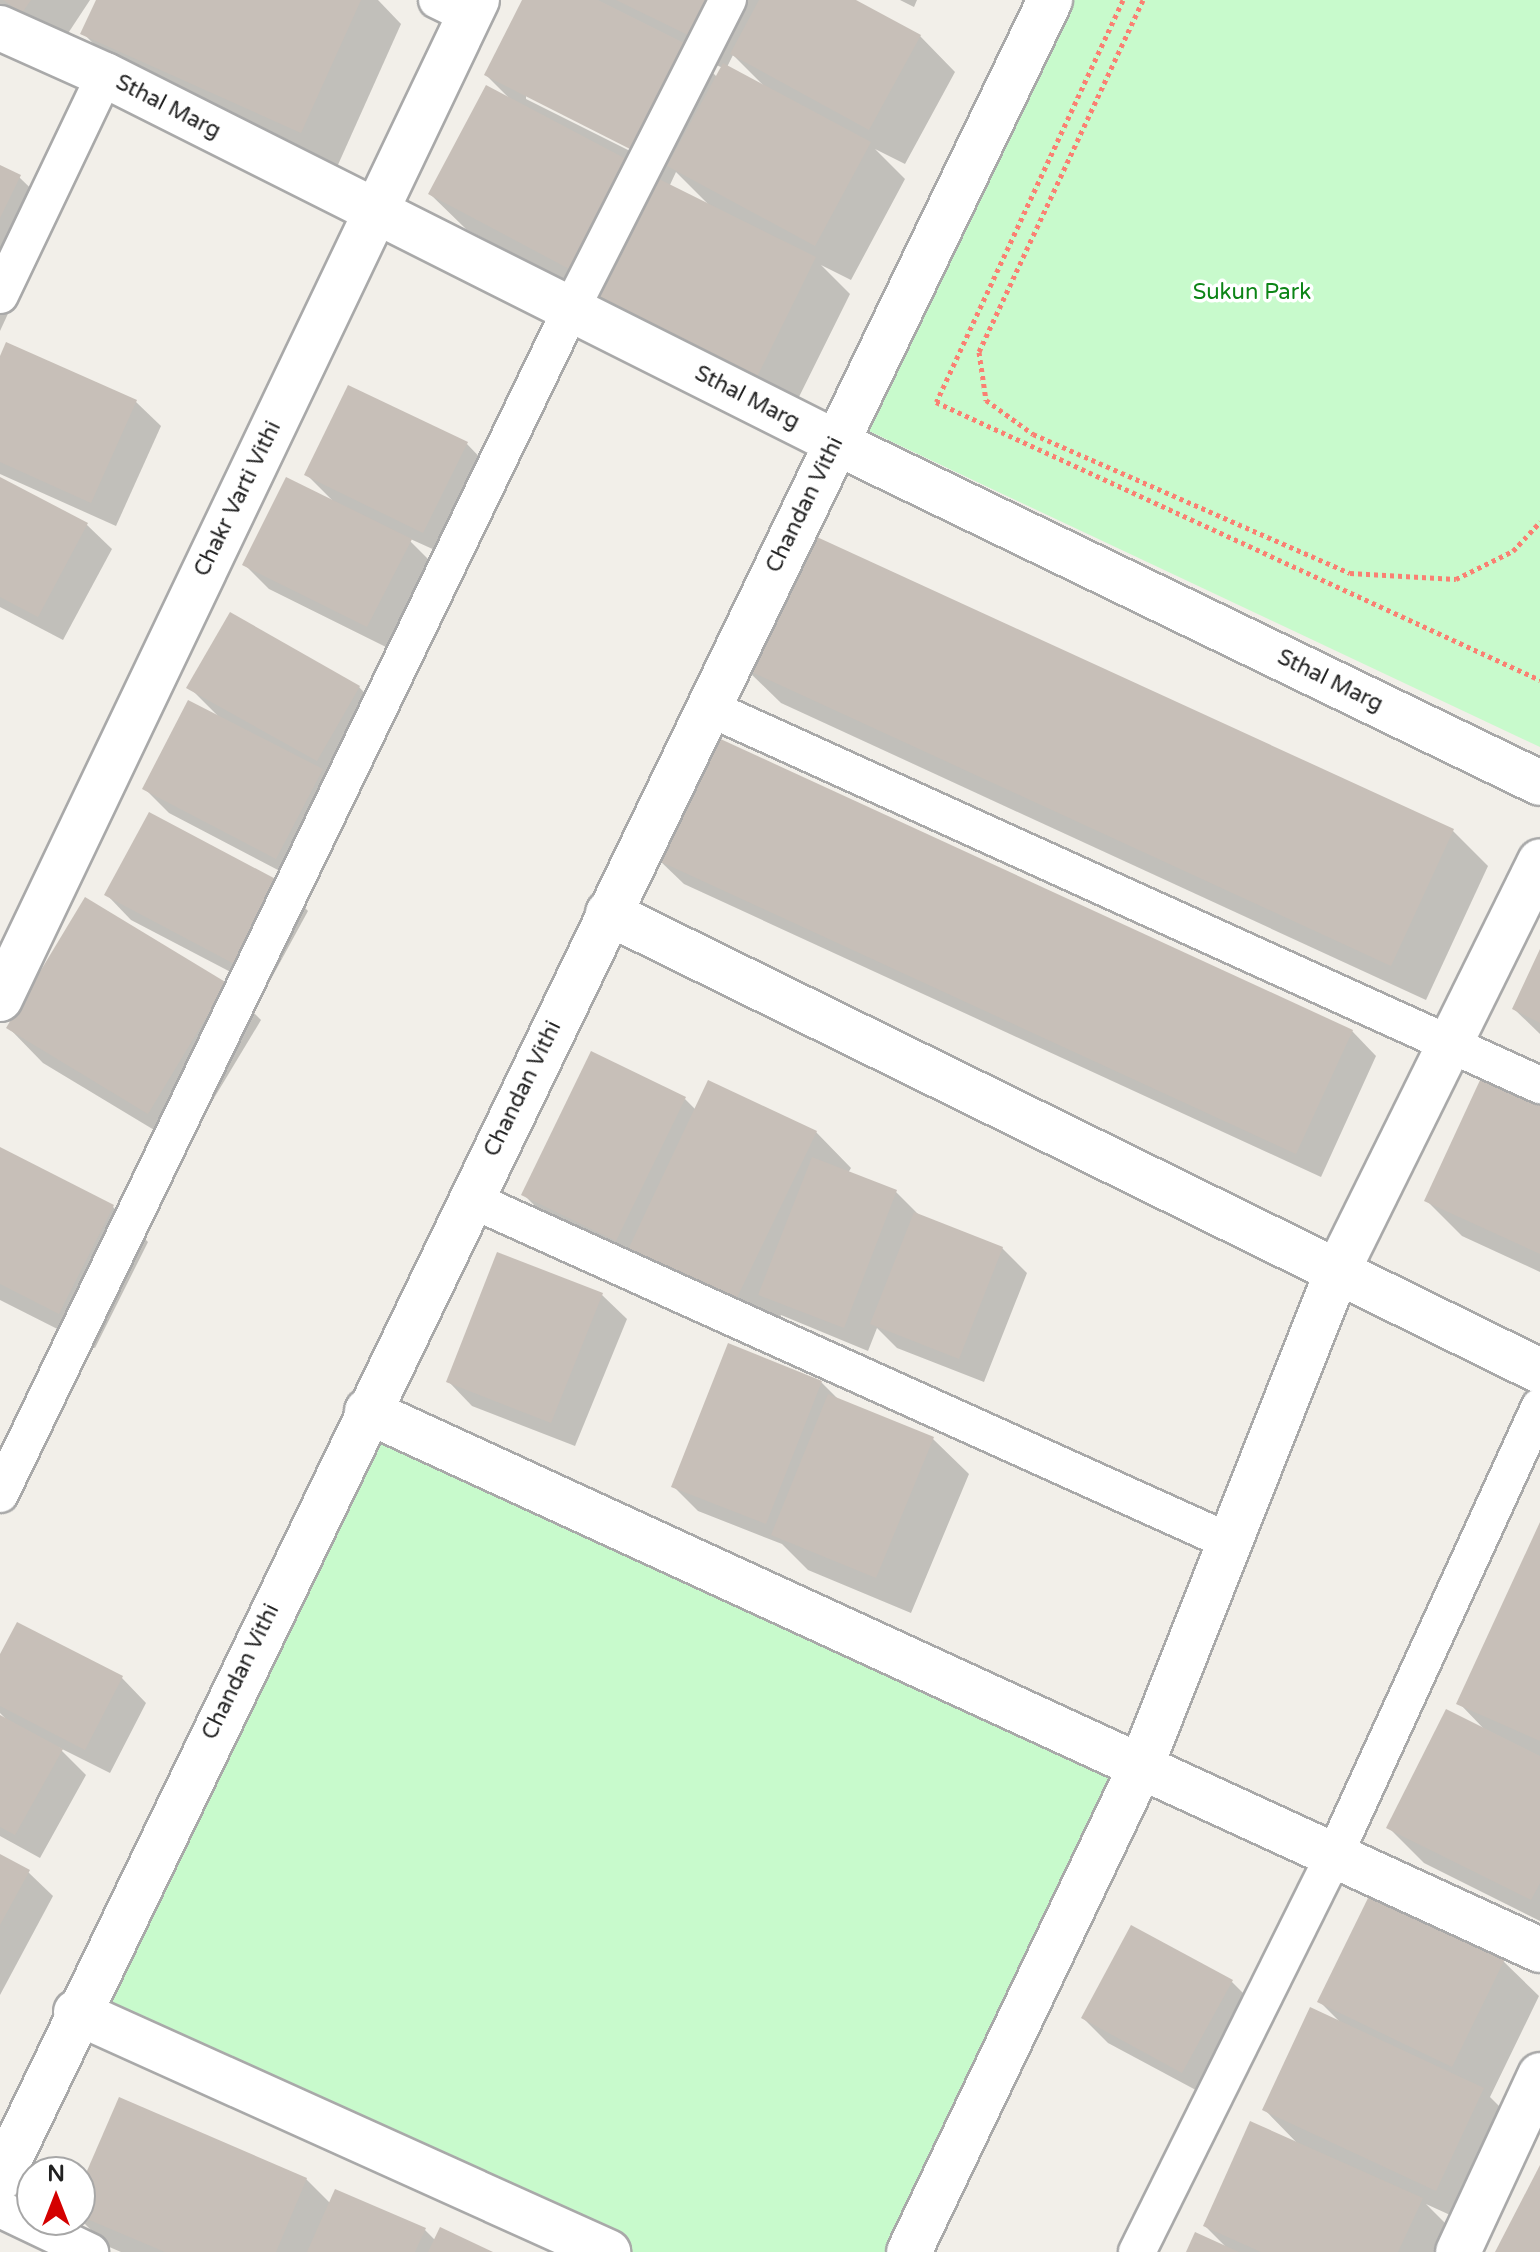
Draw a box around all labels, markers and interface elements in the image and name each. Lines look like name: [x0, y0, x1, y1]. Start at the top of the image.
street label: Sthal Marg: [111, 69, 225, 145]
park label: Sukun Park: [1193, 280, 1311, 306]
street label: Sthal Marg: [690, 360, 804, 436]
street label: Chakr Varti Vithi: [189, 417, 287, 581]
street label: Chandan Vithi: [761, 433, 849, 577]
street label: Sthal Marg: [1273, 644, 1387, 718]
street label: Chandan Vithi: [479, 1017, 567, 1161]
street label: Chandan Vithi: [197, 1600, 285, 1744]
north arrow: [16, 2156, 96, 2236]
text: N: [47, 2161, 65, 2187]

